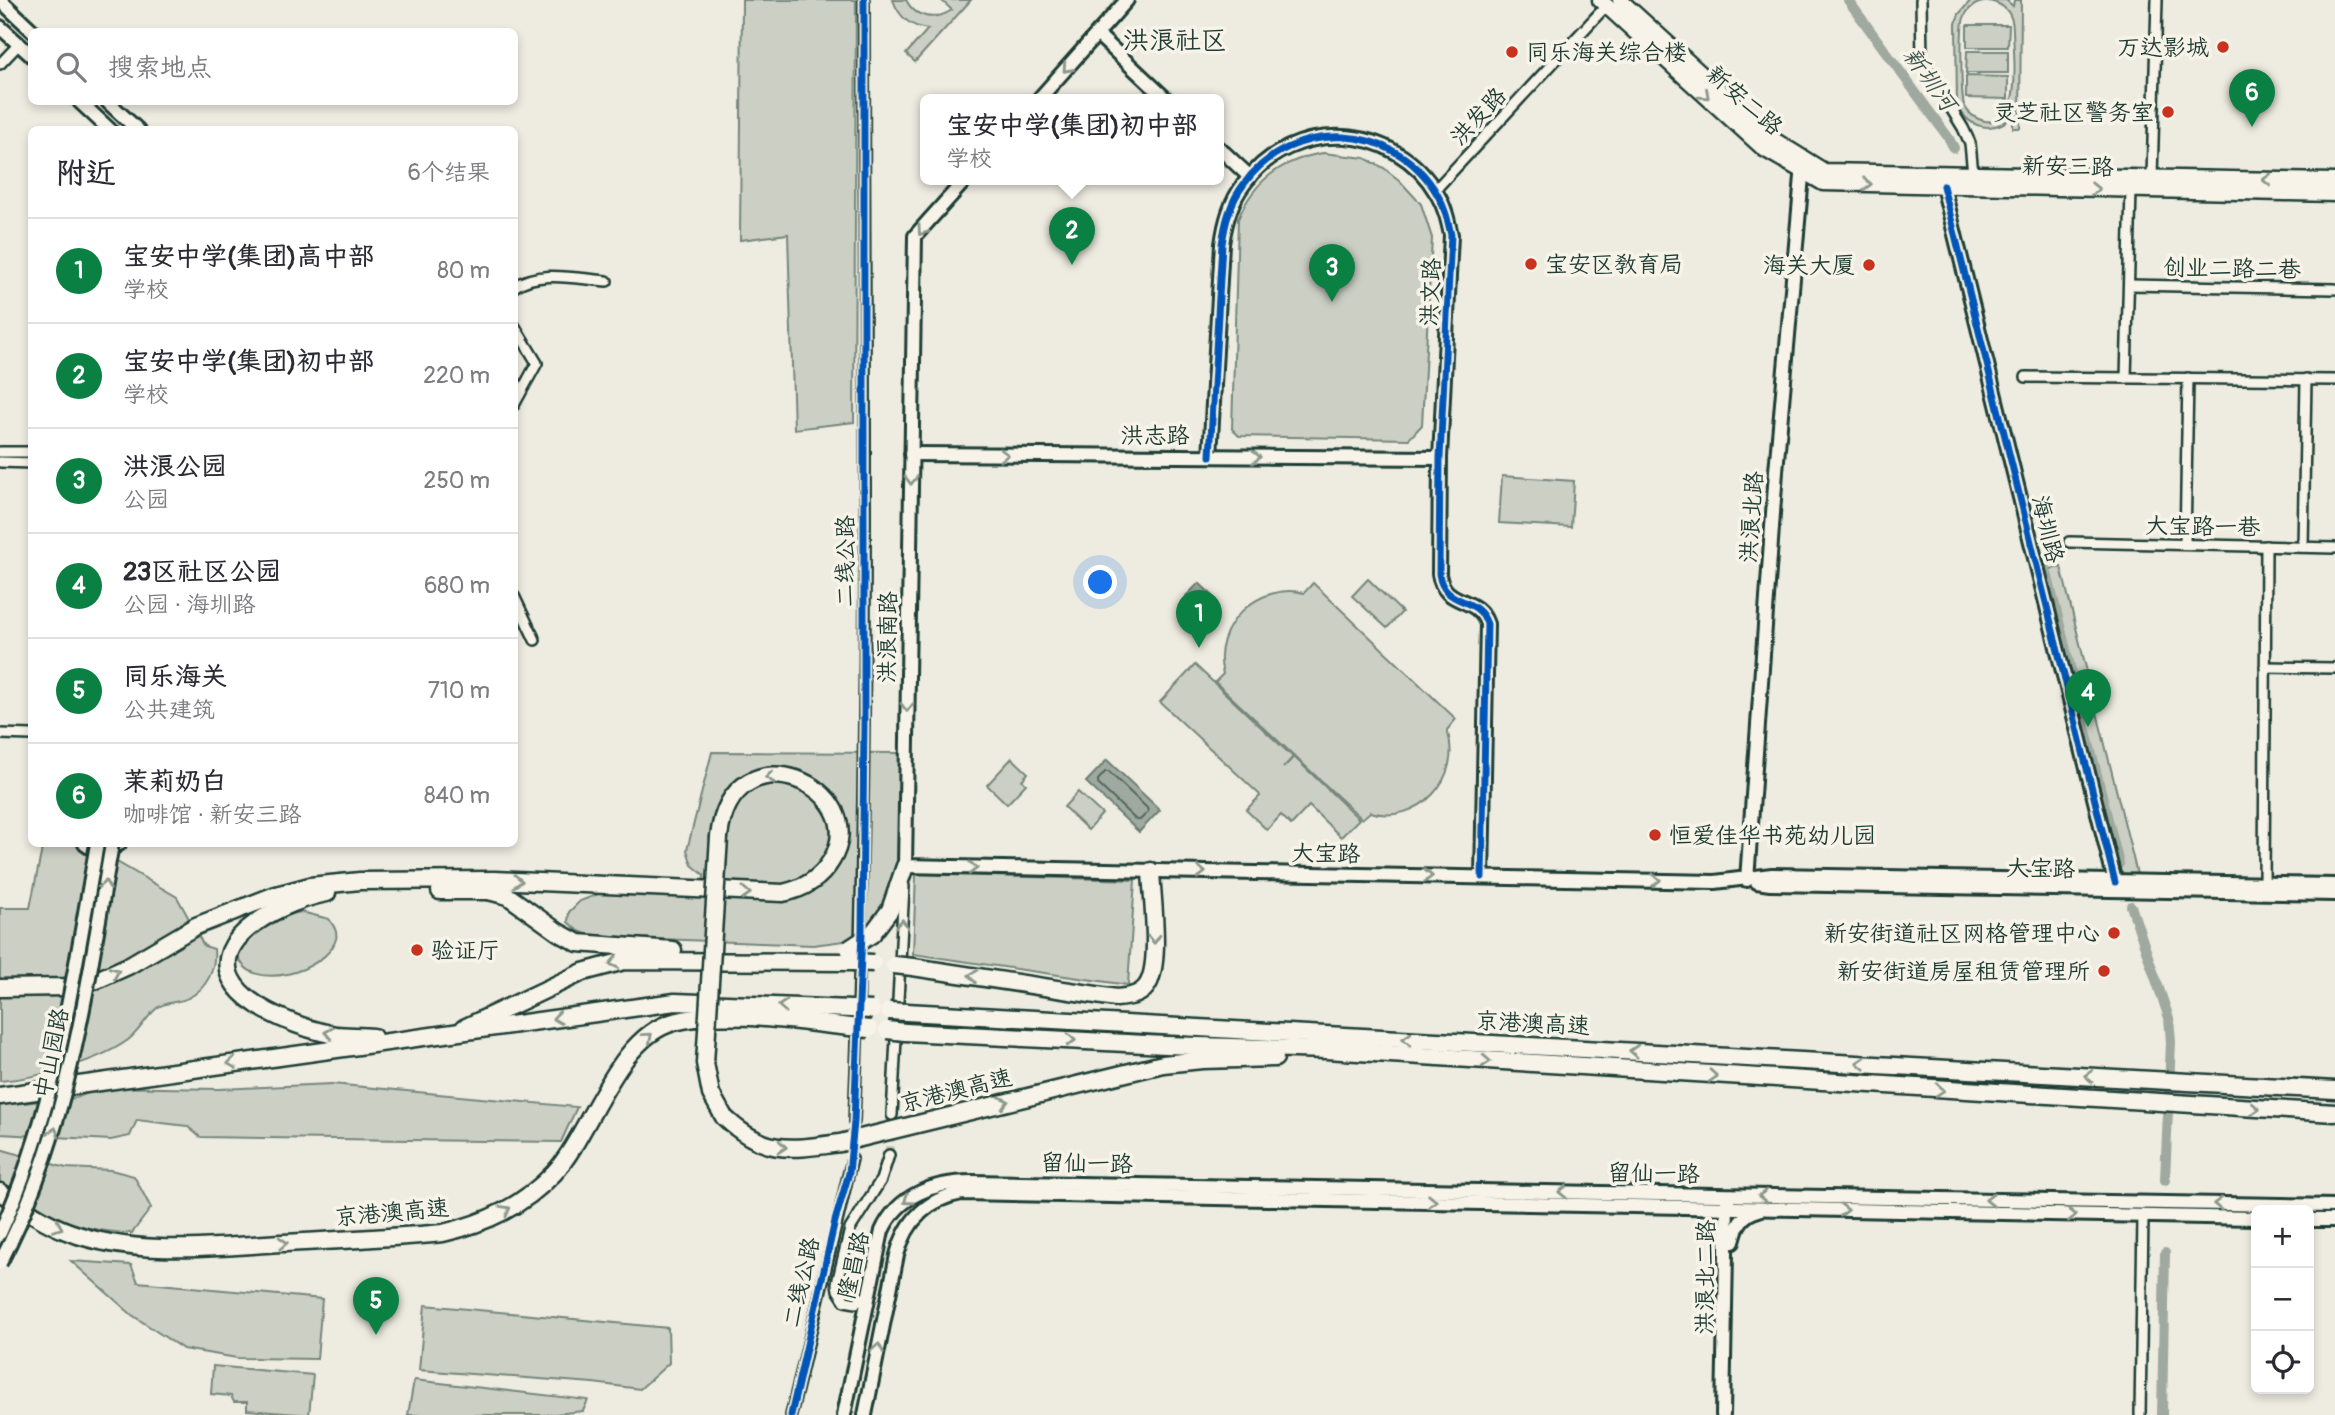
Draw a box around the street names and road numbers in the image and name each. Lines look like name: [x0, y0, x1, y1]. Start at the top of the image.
street label: 新安二路: [1700, 59, 1789, 141]
street label: 洪发路: [1444, 81, 1512, 151]
street label: 新安三路: [2022, 151, 2114, 182]
street label: 创业二路二巷: [2163, 253, 2302, 284]
street label: 洪文路: [1414, 257, 1447, 327]
street label: 洪志路: [1121, 421, 1190, 450]
street label: 洪浪北路: [1734, 470, 1769, 564]
street label: 海圳路: [2025, 492, 2070, 566]
street label: 大宝路一巷: [2145, 511, 2262, 542]
street label: 二线公路: [831, 515, 860, 607]
street label: 洪浪南路: [872, 591, 903, 683]
street label: 大宝路: [1291, 838, 1361, 869]
street label: 大宝路: [2006, 853, 2076, 884]
street label: 中山园路: [28, 1005, 75, 1101]
street label: 京港澳高速: [1475, 1006, 1591, 1041]
street label: 京港澳高速: [897, 1063, 1015, 1118]
street label: 留仙一路: [1041, 1148, 1133, 1179]
street label: 留仙一路: [1608, 1158, 1700, 1189]
street label: 京港澳高速: [333, 1193, 451, 1232]
street label: 洪浪北二路: [1690, 1219, 1721, 1335]
street label: 隆昌路: [832, 1228, 875, 1302]
street label: 二线公路: [777, 1234, 826, 1330]

